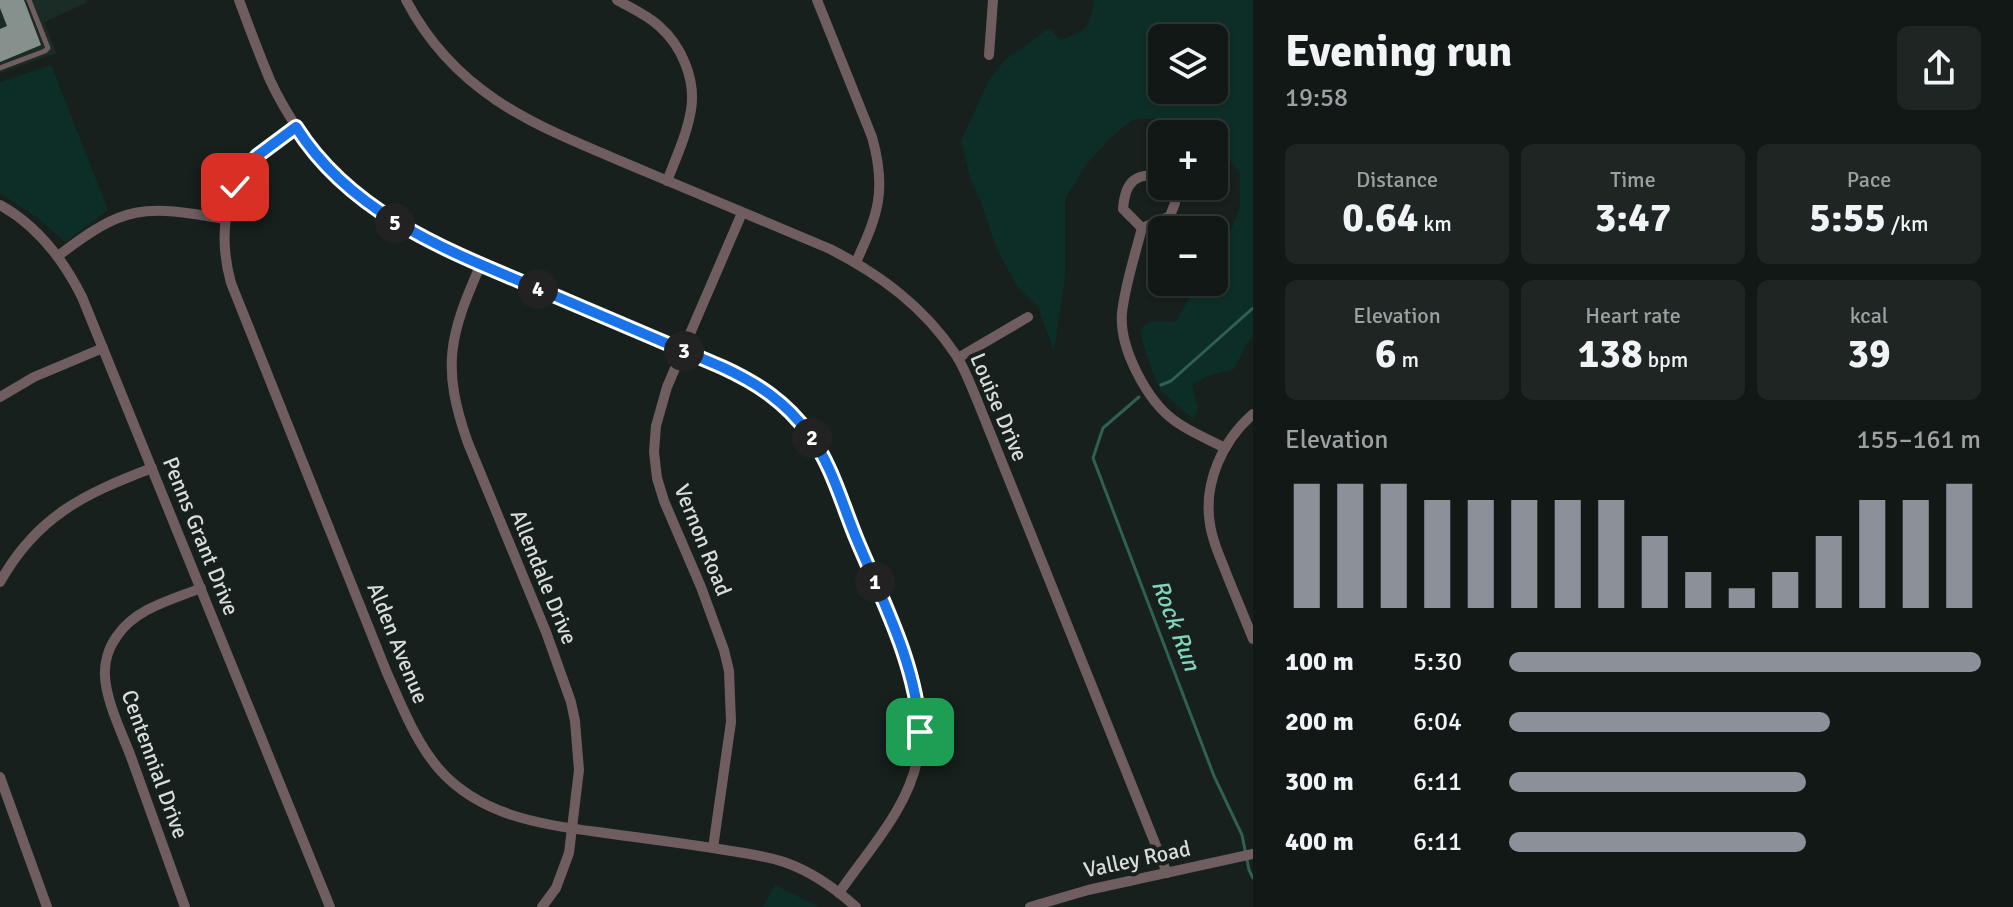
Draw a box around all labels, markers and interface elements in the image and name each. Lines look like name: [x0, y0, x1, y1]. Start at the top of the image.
map controls: [1148, 24, 1228, 296]
button: layers: [1148, 24, 1228, 104]
text: Evening run: [1285, 25, 1512, 79]
button: share: [1897, 26, 1981, 110]
text: 19:58: [1285, 82, 1348, 114]
button: +: [1148, 120, 1228, 200]
pin: [201, 153, 269, 221]
icon: check: [213, 165, 257, 209]
text: Distance: [1356, 166, 1438, 193]
text: Time: [1610, 166, 1656, 193]
text: Pace: [1847, 166, 1891, 193]
text: 0.64: [1342, 193, 1418, 243]
text: 3:47: [1595, 193, 1671, 243]
text: 5:55: [1809, 193, 1886, 243]
pin: 5: [375, 203, 415, 243]
text: 5: [389, 209, 401, 236]
text: km: [1418, 210, 1452, 237]
text: /km: [1886, 210, 1929, 237]
button: −: [1148, 216, 1228, 296]
pin: 4: [518, 269, 558, 309]
text: 4: [532, 275, 544, 302]
text: Elevation: [1353, 302, 1441, 329]
text: Heart rate: [1585, 302, 1681, 329]
text: kcal: [1850, 302, 1888, 329]
text: 6: [1375, 329, 1397, 379]
text: 138: [1578, 329, 1643, 379]
text: 39: [1847, 329, 1891, 379]
pin: 3: [664, 331, 704, 371]
text: 3: [678, 337, 690, 364]
text: m: [1397, 346, 1419, 373]
text: bpm: [1643, 346, 1688, 373]
street label: Louise Drive: [964, 349, 1034, 465]
pin: 2: [792, 418, 832, 458]
text: 2: [806, 424, 818, 451]
text: Elevation: [1285, 424, 1389, 456]
text: 155–161 m: [1857, 424, 1981, 456]
street label: Penns Grant Drive: [157, 453, 245, 619]
street label: Vernon Road: [668, 480, 738, 600]
street label: Allendale Drive: [505, 506, 583, 648]
pin: 1: [855, 562, 895, 602]
text: 1: [869, 568, 881, 595]
water label: Rock Run: [1145, 575, 1207, 676]
street label: Alden Avenue: [362, 579, 434, 707]
text: 100 m: [1285, 646, 1354, 678]
text: 5:30: [1413, 646, 1462, 678]
street label: Centennial Drive: [116, 686, 194, 842]
pin: [886, 698, 954, 766]
text: 200 m: [1285, 706, 1354, 738]
text: 6:04: [1413, 706, 1462, 738]
icon: arrive: [898, 710, 942, 754]
text: 300 m: [1285, 766, 1354, 798]
text: 6:11: [1413, 766, 1462, 798]
text: 400 m: [1285, 826, 1354, 858]
text: 6:11: [1413, 826, 1462, 858]
street label: Valley Road: [1081, 835, 1193, 883]

